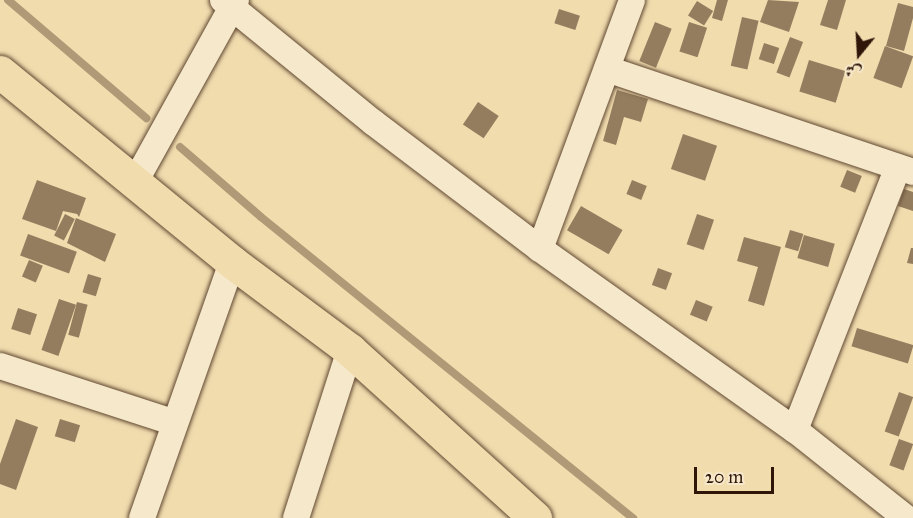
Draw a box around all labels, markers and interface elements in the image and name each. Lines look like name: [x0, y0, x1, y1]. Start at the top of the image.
north arrow: [829, 24, 889, 84]
text: ش: [843, 60, 864, 83]
scale bar: [697, 455, 776, 493]
text: 20 m: [705, 466, 743, 488]

